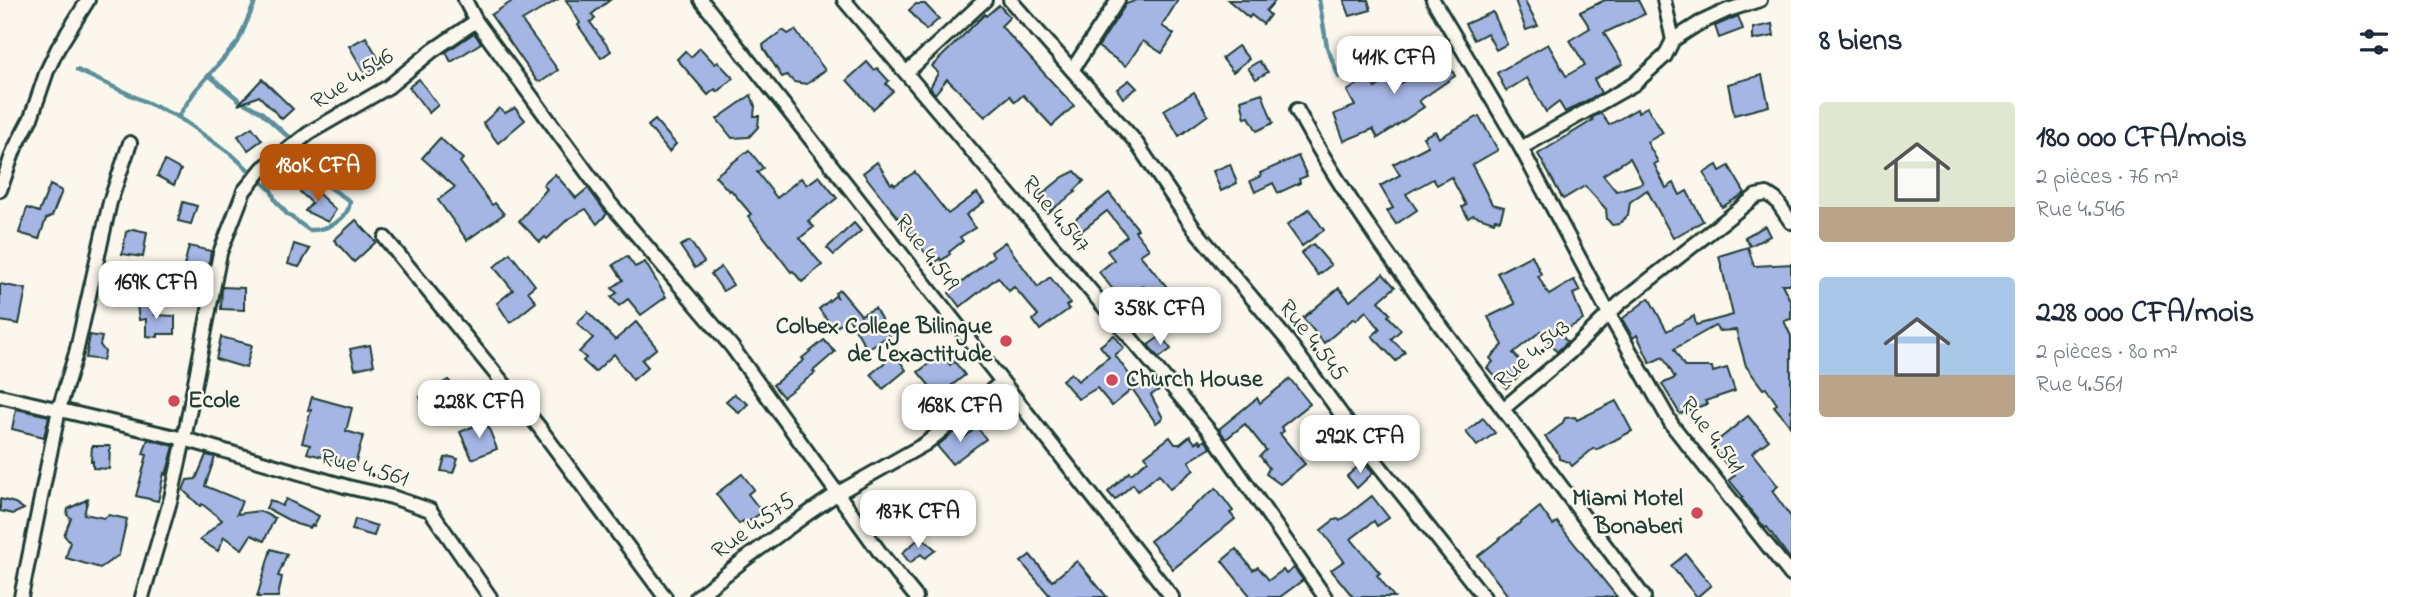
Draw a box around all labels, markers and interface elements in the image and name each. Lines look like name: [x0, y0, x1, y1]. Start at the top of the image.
text: 8 biens: [1819, 20, 1903, 64]
icon: filters: [2355, 23, 2393, 61]
pin: 411K CFA: [1322, 36, 1466, 96]
street label: Rue 4.546: [305, 40, 402, 120]
text: 411K CFA: [1353, 42, 1435, 75]
text: 180 000 CFA/mois: [2036, 117, 2247, 161]
icon: home: [1875, 130, 1959, 214]
pin: 180K CFA: [246, 144, 390, 204]
text: 180K CFA: [276, 150, 360, 183]
text: 2 pièces · 76 m²: [2036, 161, 2179, 194]
street label: Rue 4.547: [1012, 169, 1098, 262]
text: Rue 4.546: [2036, 194, 2125, 227]
street label: Rue 4.549: [885, 207, 968, 300]
pin: 169K CFA: [84, 262, 228, 321]
text: 169K CFA: [115, 267, 197, 300]
pin: 358K CFA: [1088, 288, 1232, 347]
street label: Rue 4.545: [1269, 292, 1355, 390]
text: 228 000 CFA/mois: [2036, 292, 2254, 336]
text: 358K CFA: [1115, 293, 1205, 326]
icon: home: [1875, 305, 1959, 389]
place label: Colbex College Bilingue de L'exactitude: [776, 310, 993, 373]
street label: Rue 4.543: [1487, 312, 1579, 398]
marker: Colbex College Bilingue de L'exactitude: [998, 333, 1014, 349]
text: 2 pièces · 80 m²: [2036, 336, 2178, 369]
place label: Church House: [1126, 363, 1264, 398]
text: Rue 4.561: [2036, 369, 2123, 402]
marker: Church House: [1104, 372, 1120, 388]
pin: 228K CFA: [407, 380, 551, 440]
place label: Ecole: [188, 384, 241, 419]
pin: 168K CFA: [888, 384, 1032, 444]
text: 228K CFA: [434, 386, 524, 419]
text: 168K CFA: [918, 390, 1002, 423]
street label: Rue 4.541: [1670, 390, 1752, 483]
marker: Ecole: [166, 393, 182, 409]
pin: 292K CFA: [1288, 416, 1432, 475]
text: 292K CFA: [1316, 421, 1404, 454]
street label: Rue 4.561: [316, 440, 413, 498]
place label: Miami Motel Bonaberi: [1572, 482, 1683, 545]
street label: Rue 4.575: [705, 485, 803, 569]
pin: 187K CFA: [846, 490, 990, 550]
text: 187K CFA: [876, 496, 960, 529]
marker: Miami Motel Bonaberi: [1689, 505, 1705, 521]

